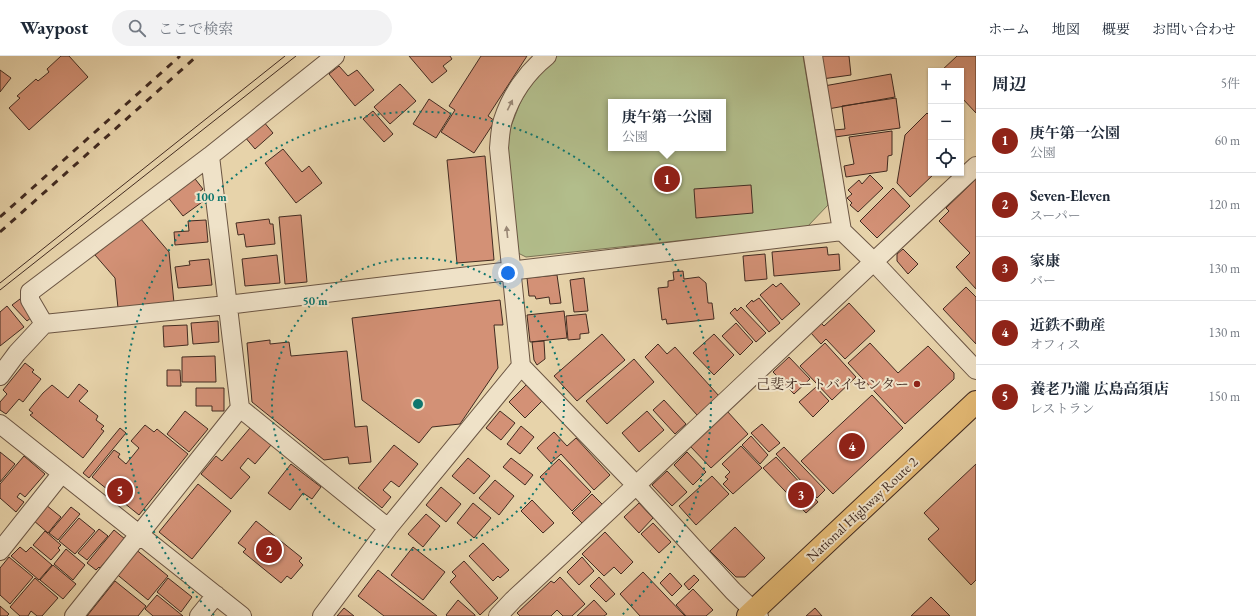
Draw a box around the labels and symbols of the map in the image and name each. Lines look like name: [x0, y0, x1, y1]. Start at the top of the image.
one-way arrow: [507, 99, 513, 110]
pin: 1: [654, 164, 680, 194]
text: 100 m: [195, 189, 227, 205]
one-way arrow: [504, 226, 511, 238]
your location: [498, 263, 518, 283]
text: 50 m: [302, 293, 328, 309]
place label: 己斐オートバイセンター: [756, 375, 909, 393]
marker: 己斐オートバイセンター: [912, 379, 922, 389]
centre of rings: [411, 397, 425, 411]
pin: 4: [839, 431, 865, 461]
street label: National Highway Route 2: [803, 453, 922, 565]
pin: 5: [107, 476, 133, 506]
pin: 3: [788, 480, 814, 510]
pin: 2: [256, 535, 282, 565]

